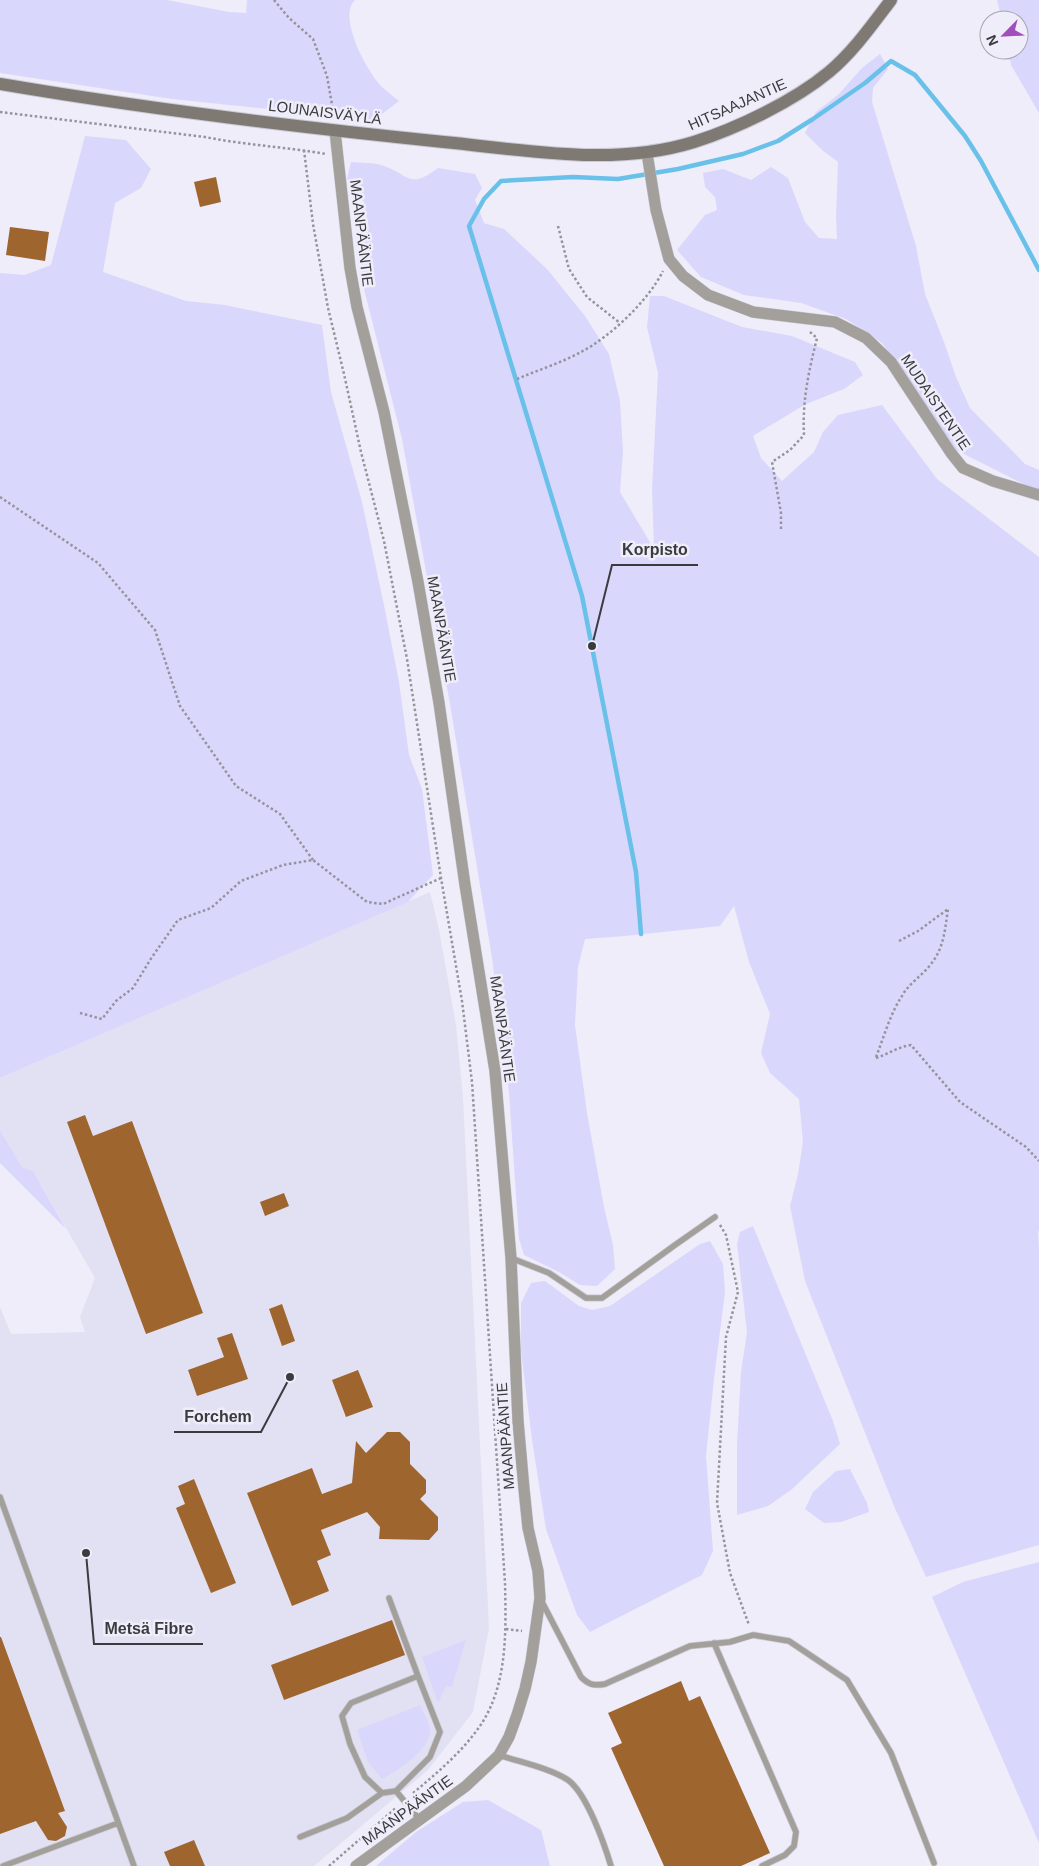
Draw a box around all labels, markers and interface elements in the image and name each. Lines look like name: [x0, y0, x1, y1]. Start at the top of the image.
north arrow: [979, 10, 1029, 60]
text: N: [983, 32, 1001, 48]
street label: HITSAAJANTIE: [685, 75, 789, 133]
street label: LOUNAISVÄYLÄ: [267, 97, 383, 127]
street label: MAANPÄÄNTIE: [347, 179, 377, 287]
street label: MUDAISTENTIE: [898, 351, 974, 453]
callout: Korpisto: [612, 534, 698, 565]
text: Korpisto: [622, 541, 688, 558]
street label: MAANPÄÄNTIE: [424, 575, 460, 683]
street label: MAANPÄÄNTIE: [487, 975, 519, 1083]
street label: MAANPÄÄNTIE: [493, 1382, 517, 1490]
callout: Forchem: [174, 1401, 261, 1432]
text: Forchem: [184, 1408, 252, 1425]
callout: Metsä Fibre: [94, 1613, 203, 1644]
text: Metsä Fibre: [105, 1620, 194, 1637]
street label: MAANPÄÄNTIE: [359, 1772, 455, 1848]

